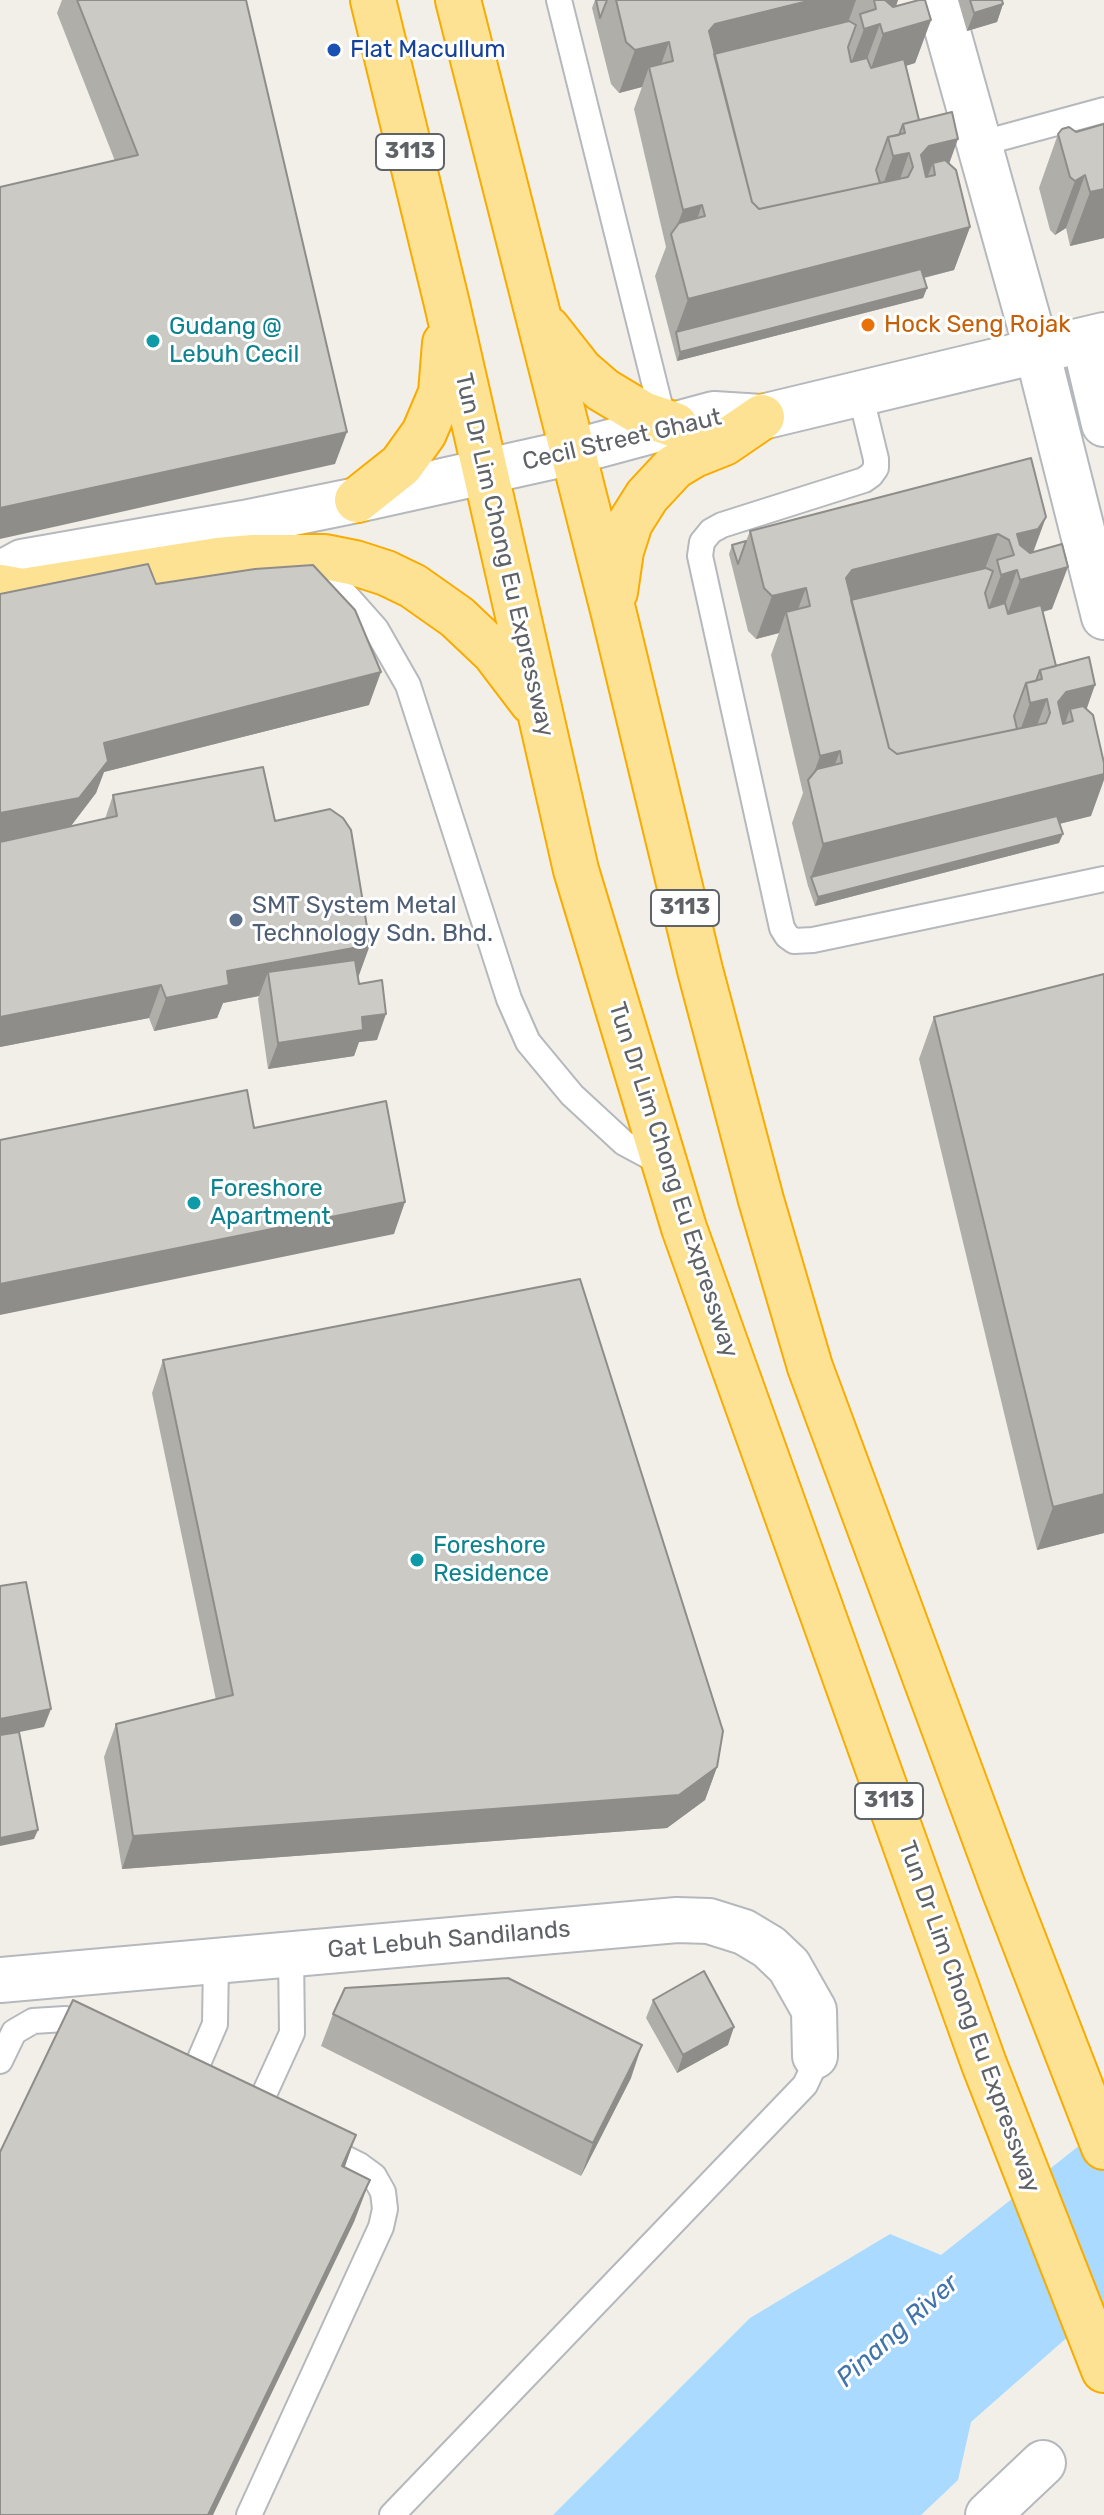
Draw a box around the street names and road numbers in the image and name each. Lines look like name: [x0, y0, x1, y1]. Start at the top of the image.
road number: 3113: [376, 134, 444, 170]
street label: Tun Dr Lim Chong Eu Expressway: [448, 370, 560, 740]
street label: Cecil Street Ghaut: [520, 403, 724, 477]
road number: 3113: [651, 890, 719, 926]
street label: Tun Dr Lim Chong Eu Expressway: [602, 999, 744, 1361]
road number: 3113: [855, 1783, 923, 1819]
street label: Tun Dr Lim Chong Eu Expressway: [892, 1837, 1046, 2197]
street label: Gat Lebuh Sandilands: [326, 1915, 572, 1965]

